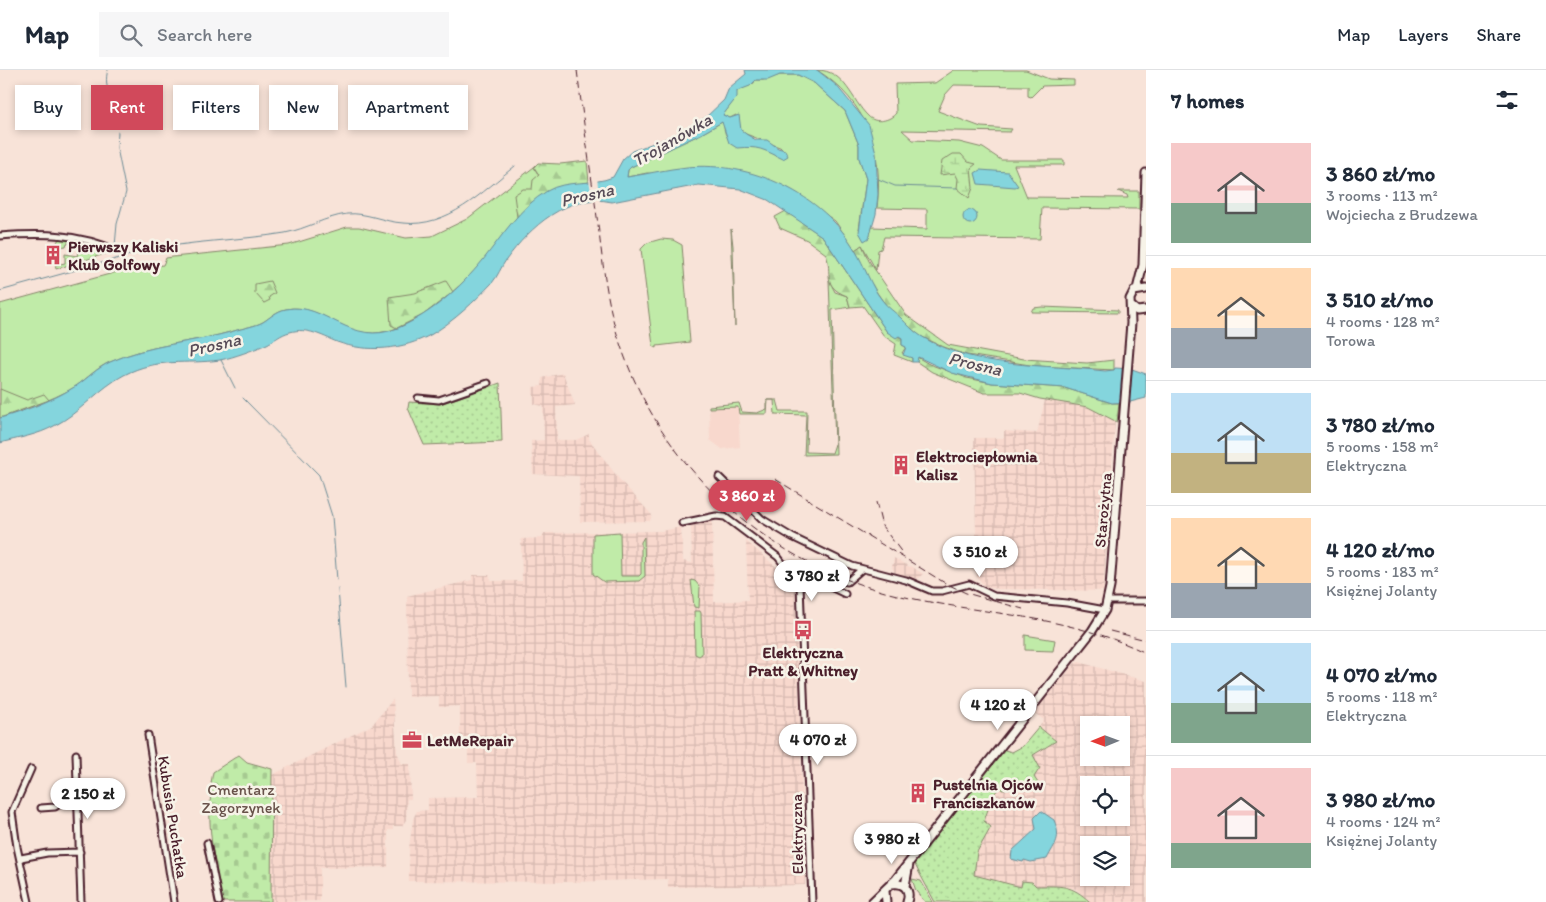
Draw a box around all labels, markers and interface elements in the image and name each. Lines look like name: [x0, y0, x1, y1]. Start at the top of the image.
search box: [99, 12, 449, 57]
text: Map: [25, 20, 69, 49]
icon: search: [117, 21, 145, 49]
text: Search here: [157, 23, 252, 46]
text: Map: [1337, 24, 1370, 46]
text: Layers: [1398, 24, 1448, 46]
text: Share: [1476, 24, 1521, 46]
chip: Buy: [15, 85, 81, 130]
chip: Rent: [91, 85, 163, 130]
chip: Filters: [173, 85, 259, 130]
chip: New: [269, 85, 338, 130]
chip: Apartment: [348, 85, 468, 130]
icon: filters: [1493, 86, 1521, 114]
text: 7 homes: [1171, 88, 1245, 113]
water label: Trojanówka: [628, 108, 716, 172]
text: 3 860 zł/mo: [1326, 161, 1435, 186]
icon: home: [1211, 163, 1271, 223]
water label: Prosna: [558, 178, 617, 212]
text: 3 rooms · 113 m²: [1326, 186, 1438, 205]
text: Wojciecha z Brudzewa: [1326, 205, 1478, 224]
place label: Pierwszy Kaliski Klub Golfowy: [68, 237, 178, 275]
building icon: Pierwszy Kaliski Klub Golfowy: [42, 244, 64, 266]
text: 3 510 zł/mo: [1326, 287, 1434, 312]
icon: home: [1211, 288, 1271, 348]
text: 4 rooms · 128 m²: [1326, 312, 1440, 331]
water label: Prosna: [185, 328, 244, 362]
text: Torowa: [1326, 331, 1375, 350]
water label: Prosna: [946, 347, 1005, 381]
text: 3 780 zł/mo: [1326, 412, 1435, 437]
icon: home: [1211, 413, 1271, 473]
text: 5 rooms · 158 m²: [1326, 437, 1438, 456]
place label: Elektrociepłownia Kalisz: [916, 447, 1038, 484]
building icon: Elektrociepłownia Kalisz: [890, 454, 912, 476]
text: Elektryczna: [1326, 456, 1407, 475]
street label: Starożytna: [1090, 471, 1116, 548]
pin: 3 860 zł: [695, 480, 799, 522]
text: 3 860 zł: [719, 486, 775, 505]
pin: 3 510 zł: [928, 536, 1032, 578]
text: 4 120 zł/mo: [1326, 537, 1435, 562]
icon: home: [1211, 538, 1271, 598]
text: 3 510 zł: [953, 542, 1007, 561]
pin: 3 780 zł: [760, 560, 864, 602]
text: 5 rooms · 183 m²: [1326, 562, 1439, 581]
text: 3 780 zł: [785, 566, 839, 585]
text: Księżnej Jolanty: [1326, 581, 1437, 600]
bus stop icon: Elektryczna Pratt & Whitney: [792, 619, 814, 641]
place label: Elektryczna Pratt & Whitney: [748, 643, 858, 681]
text: 4 070 zł/mo: [1326, 662, 1437, 687]
icon: home: [1211, 663, 1271, 723]
text: 5 rooms · 118 m²: [1326, 687, 1437, 706]
pin: 4 120 zł: [946, 688, 1050, 731]
text: 4 120 zł: [971, 695, 1025, 714]
text: Elektryczna: [1326, 706, 1407, 725]
north arrow: [1080, 716, 1130, 766]
map controls: [1080, 716, 1130, 886]
pin: 4 070 zł: [766, 724, 870, 766]
office icon: LetMeRepair: [401, 729, 423, 751]
text: 4 070 zł: [790, 730, 846, 749]
place label: LetMeRepair: [427, 731, 514, 751]
street label: Kubusia Puchatka: [154, 754, 192, 880]
place label: Pustelnia Ojców Franciszkanów: [933, 775, 1044, 812]
button: locate: [1080, 776, 1130, 826]
pin: 2 150 zł: [36, 778, 140, 820]
park label: Cmentarz Zagorzynek: [201, 780, 281, 817]
building icon: Pustelnia Ojców Franciszkanów: [907, 782, 929, 804]
text: 2 150 zł: [61, 784, 115, 803]
text: 3 980 zł/mo: [1326, 787, 1435, 812]
icon: home: [1211, 788, 1271, 848]
street label: Elektryczna: [787, 793, 807, 875]
text: 4 rooms · 124 m²: [1326, 812, 1441, 831]
pin: 3 980 zł: [840, 822, 944, 865]
text: 3 980 zł: [865, 829, 919, 848]
text: Księżnej Jolanty: [1326, 831, 1437, 850]
button: layers: [1080, 836, 1130, 886]

